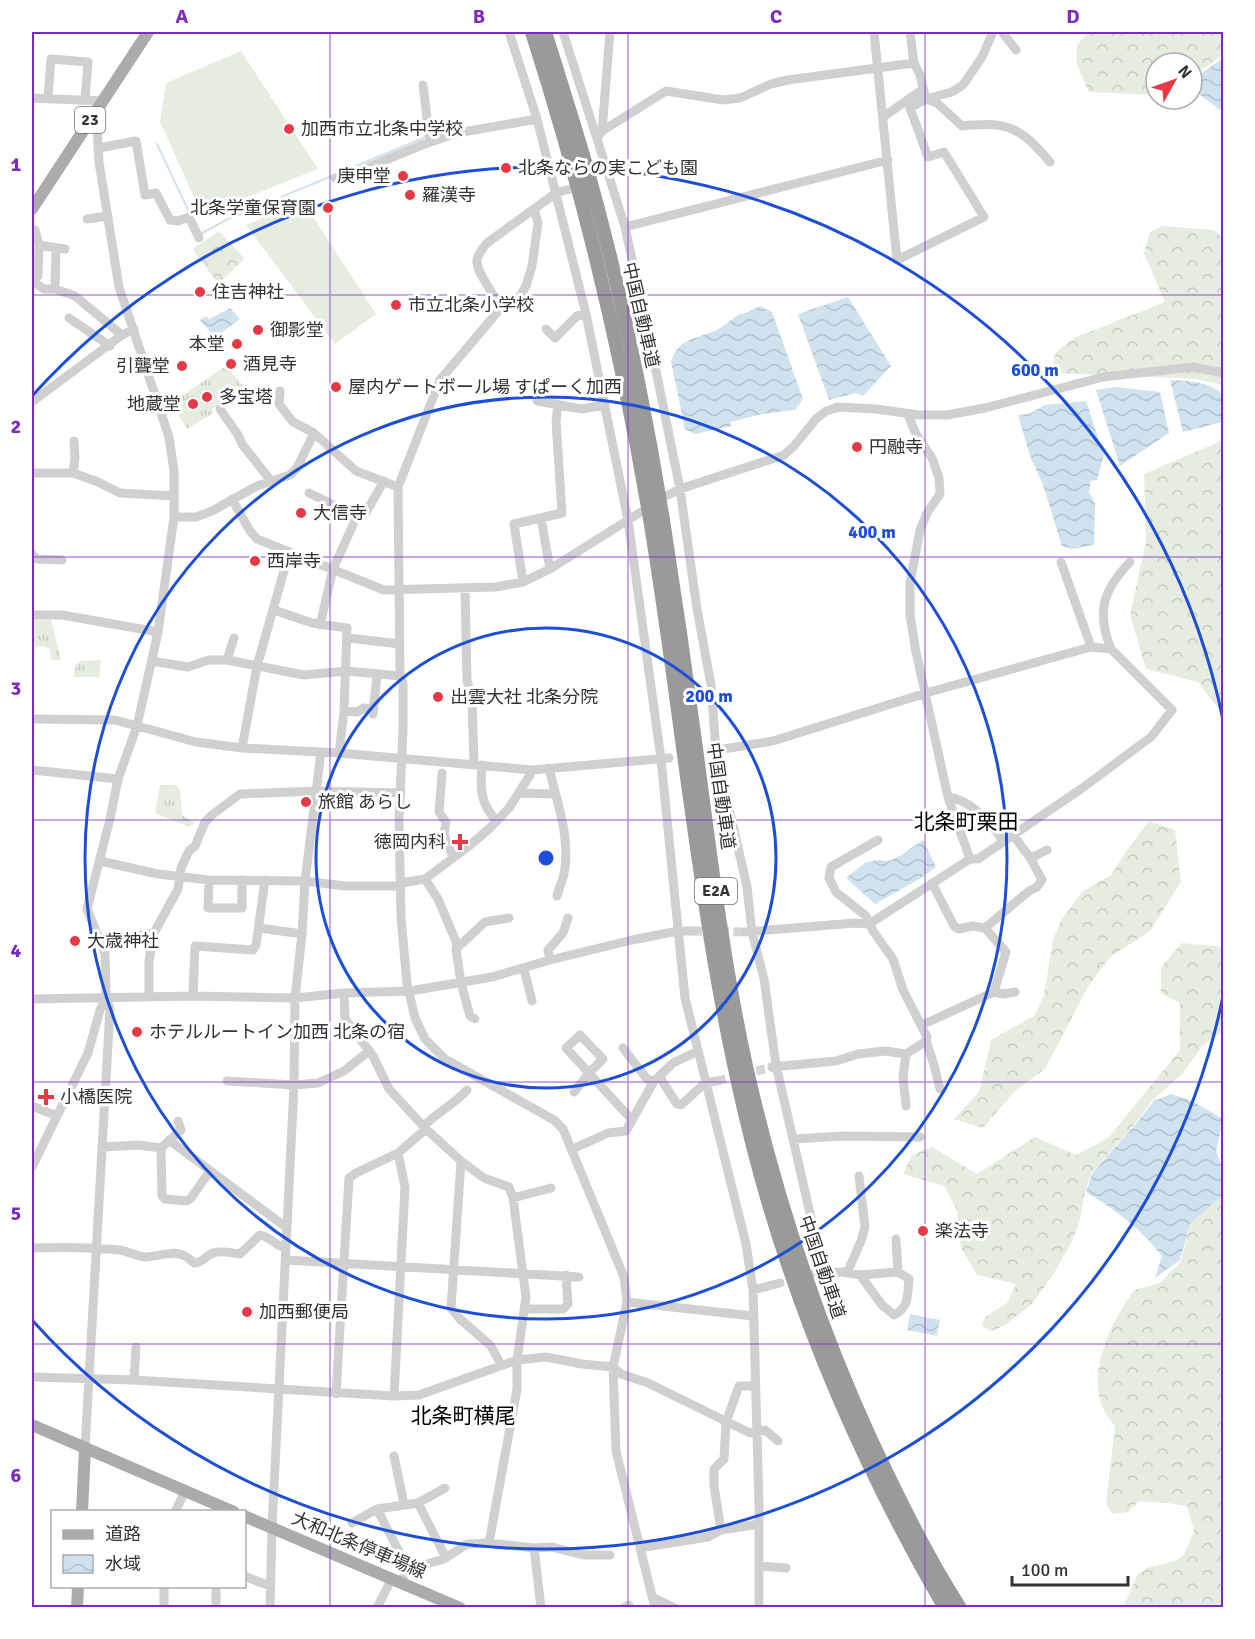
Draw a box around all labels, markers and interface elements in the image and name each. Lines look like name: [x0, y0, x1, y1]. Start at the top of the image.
text: A: [176, 4, 189, 29]
text: B: [473, 4, 485, 29]
text: C: [770, 4, 782, 29]
text: D: [1066, 4, 1080, 29]
north arrow: [1144, 51, 1204, 111]
text: N: [1173, 61, 1196, 83]
road number: 23: [75, 107, 105, 133]
place label: 加西市立北条中学校: [301, 118, 463, 140]
marker: 加西市立北条中学校: [282, 122, 296, 136]
text: 1: [11, 152, 22, 177]
place label: 北条ならの実こども園: [518, 157, 698, 179]
marker: 北条ならの実こども園: [499, 161, 513, 175]
place label: 庚申堂: [337, 165, 391, 187]
marker: 庚申堂: [396, 169, 410, 183]
place label: 羅漢寺: [422, 184, 476, 206]
marker: 羅漢寺: [403, 188, 417, 202]
place label: 北条学童保育園: [190, 197, 316, 219]
marker: 北条学童保育園: [321, 201, 335, 215]
street label: 中国自動車道: [618, 260, 664, 370]
place label: 住吉神社: [212, 281, 284, 303]
marker: 住吉神社: [193, 285, 207, 299]
place label: 市立北条小学校: [408, 294, 534, 316]
marker: 市立北条小学校: [389, 298, 403, 312]
place label: 御影堂: [270, 319, 324, 341]
marker: 御影堂: [251, 323, 265, 337]
place label: 本堂: [189, 333, 225, 355]
marker: 本堂: [230, 337, 244, 351]
place label: 酒見寺: [243, 353, 297, 375]
place label: 引聾堂: [116, 355, 170, 377]
marker: 酒見寺: [224, 357, 238, 371]
marker: 引聾堂: [175, 359, 189, 373]
text: 600 m: [1011, 359, 1059, 381]
place label: 屋内ゲートボール場 すぱーく加西: [348, 376, 622, 398]
marker: 屋内ゲートボール場 すぱーく加西: [329, 380, 343, 394]
place label: 多宝塔: [219, 386, 273, 408]
marker: 多宝塔: [200, 390, 214, 404]
place label: 地蔵堂: [127, 393, 181, 415]
marker: 地蔵堂: [186, 397, 200, 411]
text: 2: [11, 414, 21, 439]
place label: 円融寺: [869, 436, 923, 458]
marker: 円融寺: [850, 440, 864, 454]
place label: 大信寺: [313, 502, 367, 524]
marker: 大信寺: [294, 506, 308, 520]
text: 400 m: [848, 521, 896, 543]
place label: 西岸寺: [267, 550, 321, 572]
marker: 西岸寺: [248, 554, 262, 568]
text: 3: [11, 676, 21, 701]
text: 200 m: [685, 685, 733, 707]
place label: 出雲大社 北条分院: [450, 686, 598, 708]
marker: 出雲大社 北条分院: [431, 690, 445, 704]
street label: 中国自動車道: [703, 741, 739, 851]
place label: 旅館 あらし: [318, 791, 412, 813]
marker: 旅館 あらし: [299, 795, 313, 809]
district label: 北条町栗田: [914, 809, 1019, 835]
place label: 徳岡内科: [374, 831, 446, 853]
marker: 徳岡内科: [451, 833, 469, 851]
centre of rings: [536, 848, 556, 868]
road number: E2A: [695, 878, 737, 904]
place label: 大歳神社: [87, 930, 159, 952]
marker: 大歳神社: [68, 934, 82, 948]
text: 4: [11, 938, 22, 963]
place label: ホテルルートイン加西 北条の宿: [149, 1021, 405, 1043]
marker: ホテルルートイン加西 北条の宿: [130, 1025, 144, 1039]
place label: 小橋医院: [60, 1086, 132, 1108]
marker: 小橋医院: [37, 1088, 55, 1106]
text: 5: [11, 1201, 21, 1226]
street label: 中国自動車道: [794, 1212, 850, 1322]
place label: 楽法寺: [935, 1220, 989, 1242]
marker: 楽法寺: [916, 1224, 930, 1238]
place label: 加西郵便局: [259, 1301, 349, 1323]
marker: 加西郵便局: [240, 1305, 254, 1319]
district label: 北条町横尾: [411, 1403, 516, 1429]
text: 6: [11, 1463, 22, 1488]
street label: 大和北条停車場線: [288, 1507, 430, 1583]
legend: [51, 1510, 246, 1588]
text: 道路: [105, 1523, 141, 1545]
scale bar: [1012, 1549, 1128, 1587]
text: 水域: [105, 1553, 141, 1575]
text: 100 m: [1021, 1559, 1068, 1581]

